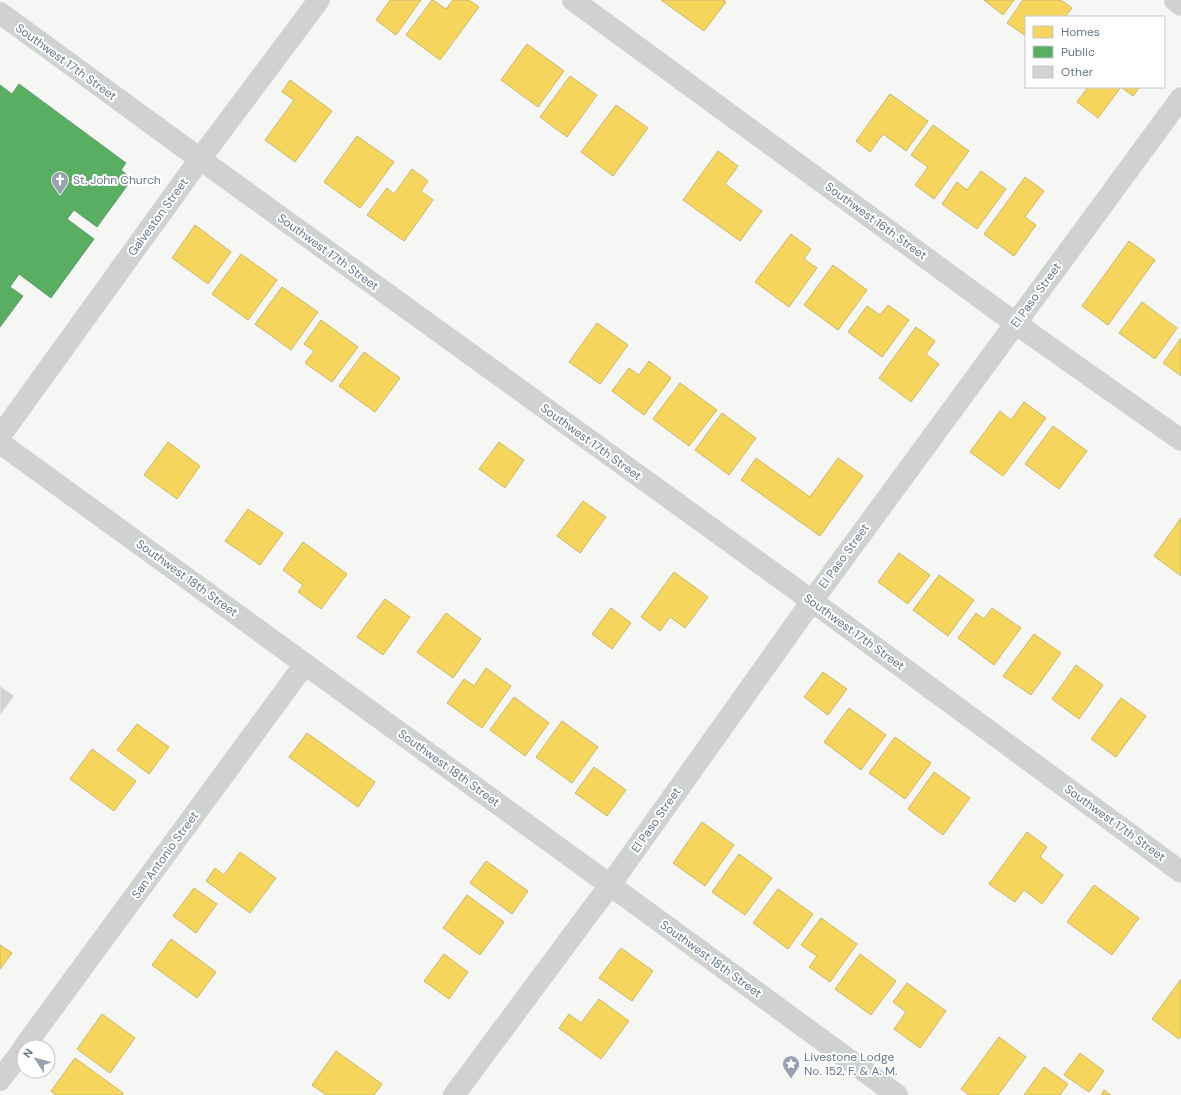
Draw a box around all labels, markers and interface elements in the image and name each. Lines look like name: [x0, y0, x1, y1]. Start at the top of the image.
legend: [1025, 16, 1165, 88]
street label: Southwest 17th Street: [12, 20, 120, 104]
text: Homes: [1061, 24, 1100, 40]
text: Public: [1061, 44, 1095, 60]
text: Other: [1061, 64, 1094, 80]
church icon: St. John Church: [50, 170, 70, 195]
place label: St. John Church: [73, 172, 161, 188]
street label: Galveston Street: [124, 175, 192, 259]
street label: Southwest 16th Street: [822, 179, 930, 264]
street label: Southwest 17th Street: [274, 210, 382, 294]
street label: El Paso Street: [1007, 259, 1065, 331]
street label: Southwest 17th Street: [537, 400, 645, 484]
street label: El Paso Street: [815, 520, 873, 592]
street label: Southwest 18th Street: [133, 536, 241, 620]
street label: Southwest 17th Street: [800, 590, 908, 674]
street label: Southwest 18th Street: [395, 726, 503, 810]
street label: Southwest 17th Street: [1061, 781, 1169, 865]
street label: El Paso Street: [628, 784, 685, 856]
street label: San Antonio Street: [128, 808, 202, 902]
street label: Southwest 18th Street: [657, 917, 765, 1001]
north arrow: [16, 1039, 56, 1079]
text: N: [20, 1046, 36, 1060]
place label: Livestone Lodge No. 152, F. & A. M.: [804, 1049, 897, 1079]
place icon: Livestone Lodge No. 152, F. & A. M.: [781, 1054, 801, 1079]

